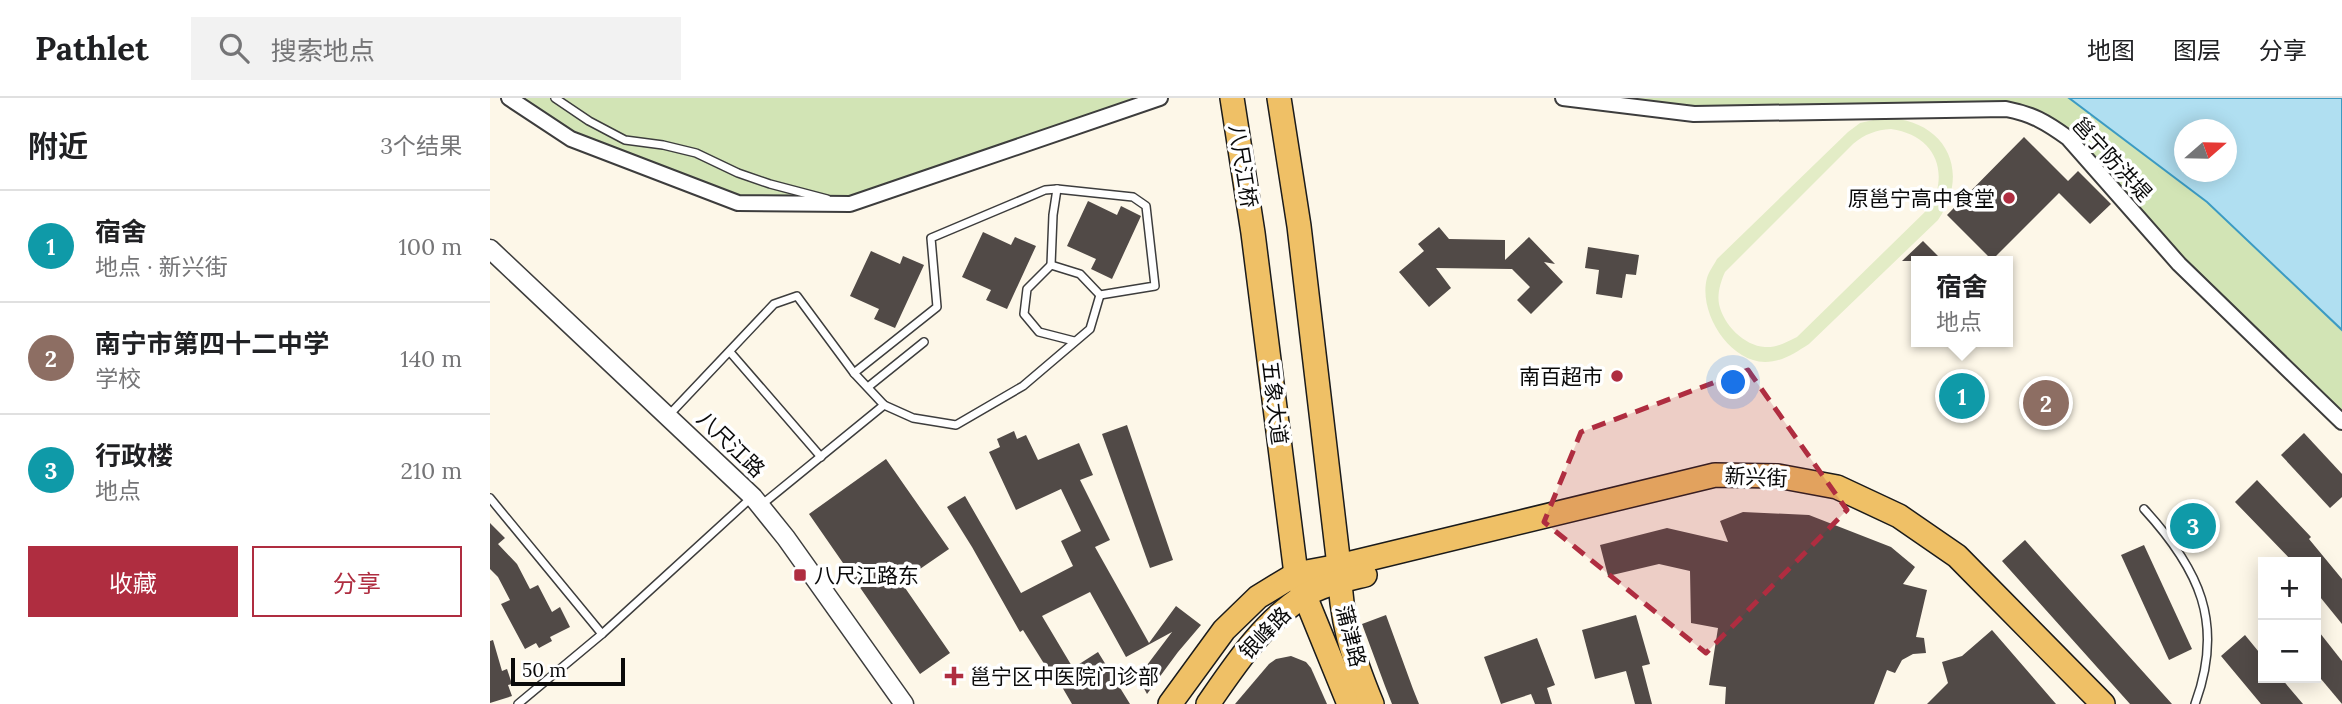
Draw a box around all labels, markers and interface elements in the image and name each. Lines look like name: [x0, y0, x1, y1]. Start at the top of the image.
search box: [191, 17, 681, 80]
text: Pathlet: [35, 27, 149, 69]
icon: search: [215, 29, 253, 67]
text: 搜索地点: [271, 34, 375, 67]
text: 地图: [2087, 35, 2135, 66]
text: 图层: [2173, 35, 2221, 66]
text: 分享: [2259, 35, 2307, 66]
street label: 邕宁防洪堤: [2066, 111, 2158, 207]
north arrow: [2174, 119, 2237, 182]
street label: 八尺江桥: [1223, 122, 1263, 210]
text: 附近: [28, 127, 88, 165]
text: 3个结果: [380, 131, 462, 160]
place label: 原邕宁高中食堂: [1848, 185, 1995, 212]
marker: 原邕宁高中食堂: [2001, 190, 2017, 206]
text: 宿舍: [95, 215, 147, 248]
text: 1: [46, 232, 56, 261]
text: 100 m: [398, 232, 462, 261]
text: 地点 · 新兴街: [95, 252, 228, 281]
popup: [1911, 256, 2013, 347]
text: 宿舍: [1936, 270, 1988, 303]
text: 地点: [1936, 307, 1982, 336]
text: 南宁市第四十二中学: [95, 327, 329, 360]
text: 2: [45, 344, 57, 373]
text: 140 m: [400, 344, 462, 373]
street label: 五象大道: [1256, 360, 1294, 446]
place label: 南百超市: [1519, 363, 1603, 390]
text: 学校: [95, 364, 141, 393]
your location: [1716, 365, 1750, 399]
marker: 南百超市: [1609, 368, 1625, 384]
pin: 1: [1939, 370, 1985, 422]
pin: 2: [2023, 377, 2069, 429]
street label: 八尺江路: [691, 405, 771, 483]
text: 行政楼: [95, 439, 173, 472]
text: 3: [45, 456, 57, 485]
text: 210 m: [400, 456, 462, 485]
street label: 新兴街: [1724, 462, 1788, 492]
text: 地点: [95, 476, 141, 505]
pin: 3: [2170, 500, 2216, 552]
button: 收藏: [28, 546, 238, 617]
button: 分享: [252, 546, 462, 617]
map controls: [2258, 557, 2321, 683]
button: +: [2258, 557, 2321, 620]
place label: 八尺江路东: [814, 562, 919, 589]
marker: 八尺江路东: [792, 567, 808, 583]
street label: 银峰路: [1233, 601, 1297, 665]
street label: 蒲津路: [1330, 602, 1372, 670]
button: −: [2258, 620, 2321, 683]
scale bar: [511, 655, 625, 687]
text: 50 m: [522, 658, 566, 682]
place label: 邕宁区中医院门诊部: [970, 663, 1159, 690]
marker: 邕宁区中医院门诊部: [944, 666, 964, 686]

